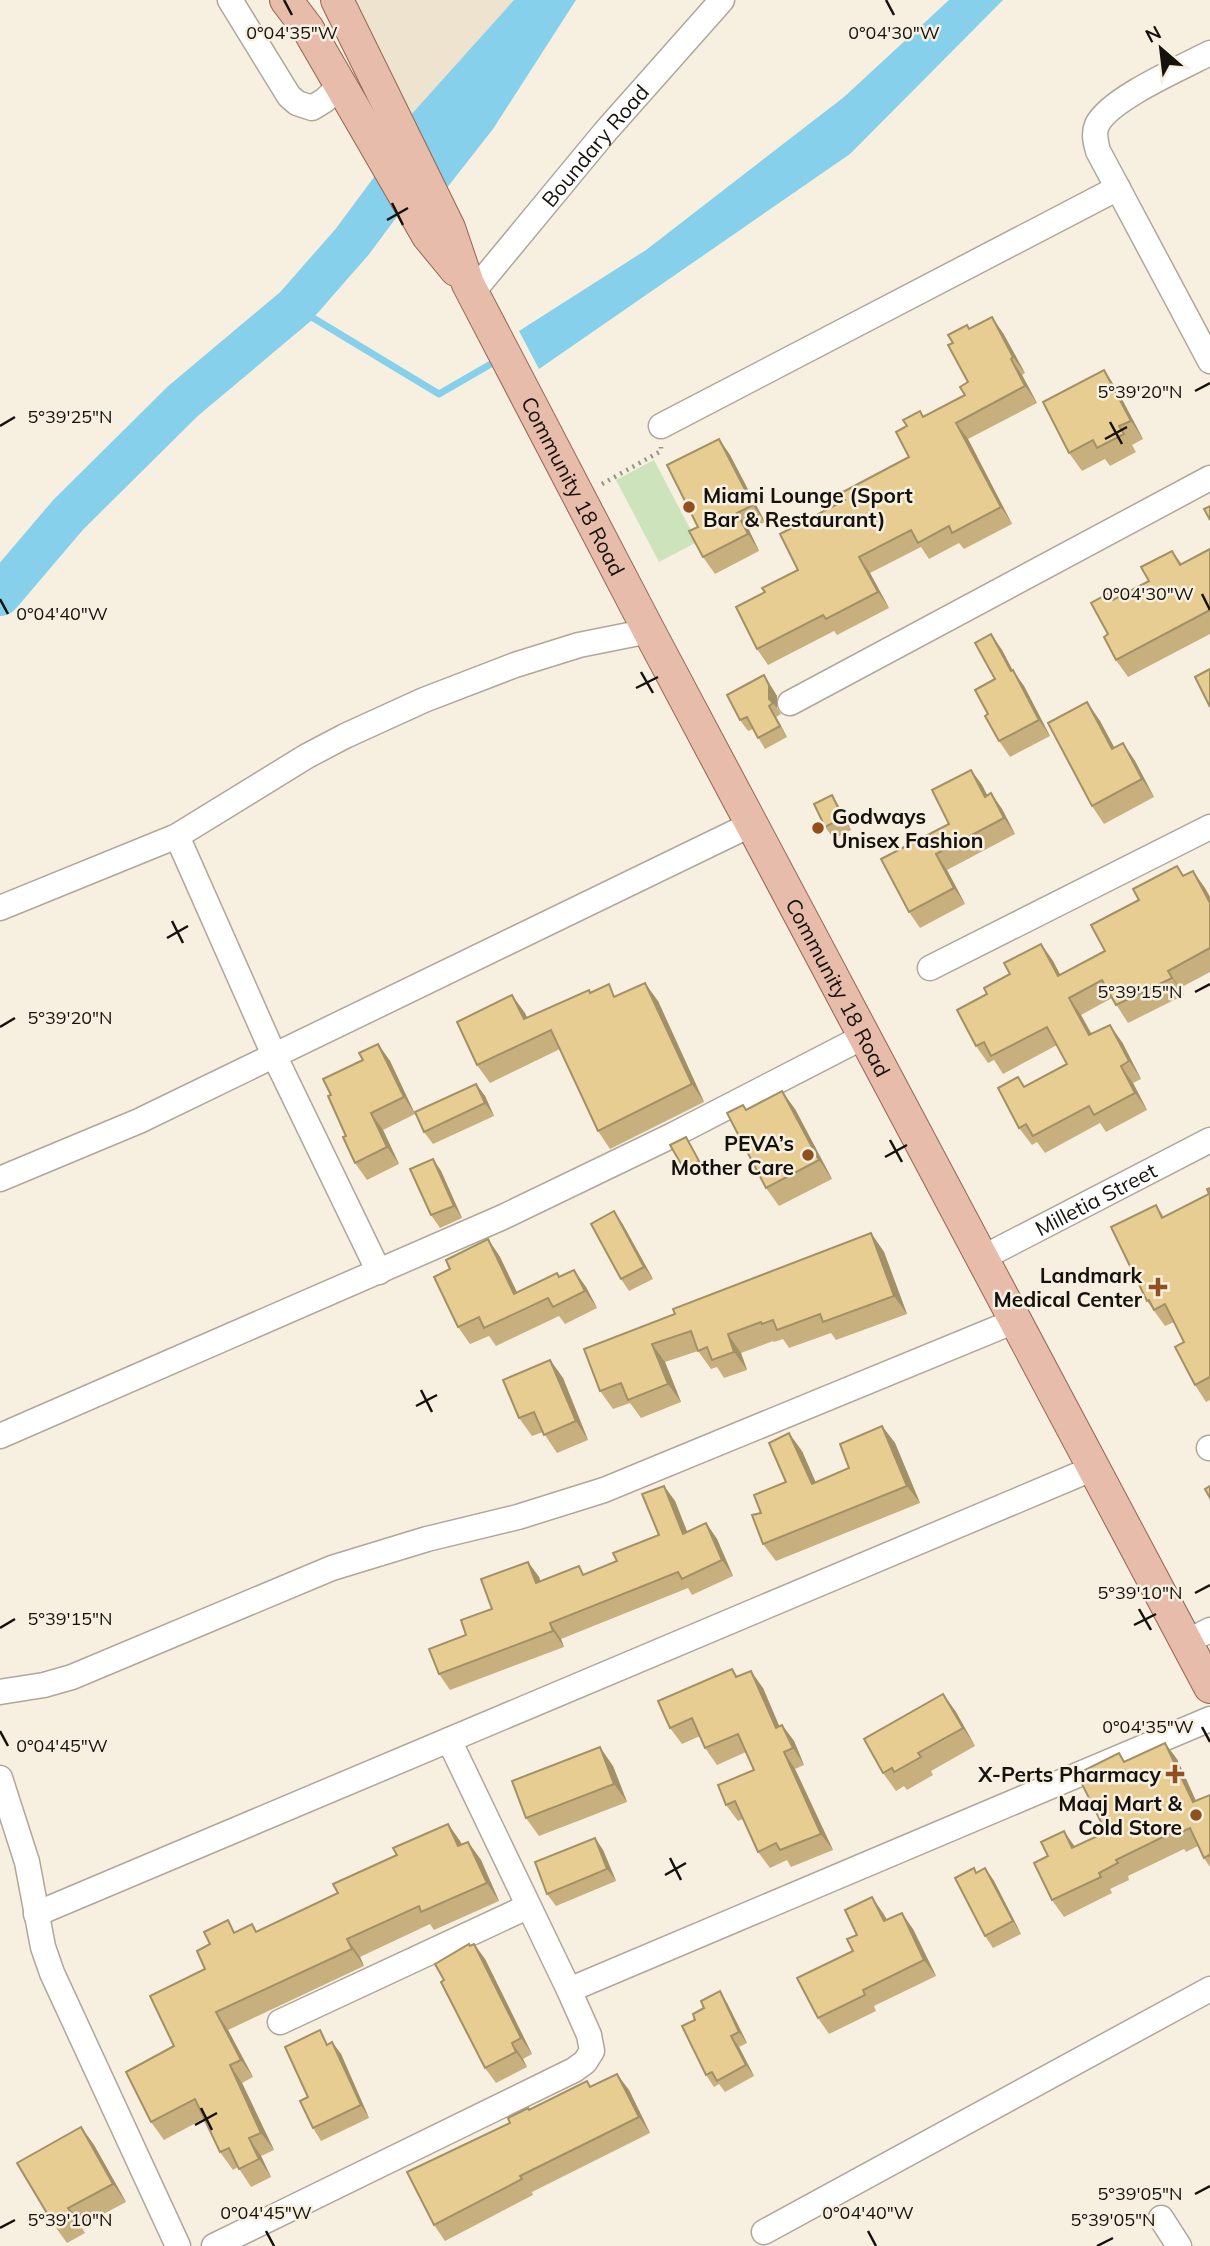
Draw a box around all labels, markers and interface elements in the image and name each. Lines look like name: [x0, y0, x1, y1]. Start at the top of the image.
north arrow: [1126, 14, 1196, 84]
text: N: [1141, 20, 1165, 48]
text: 0°04'35"W: [246, 21, 338, 44]
text: 0°04'30"W: [848, 21, 940, 44]
street label: Boundary Road: [536, 79, 654, 212]
text: 5°39'20"N: [1097, 380, 1183, 403]
street label: Community 18 Road: [516, 392, 631, 580]
text: 5°39'25"N: [27, 405, 113, 428]
place label: Miami Lounge (Sport Bar & Restaurant): [703, 482, 913, 532]
marker: Miami Lounge (Sport Bar & Restaurant): [681, 499, 697, 515]
text: 0°04'30"W: [1102, 582, 1194, 605]
text: 0°04'40"W: [16, 602, 108, 625]
place label: Godways Unisex Fashion: [832, 803, 983, 853]
marker: Godways Unisex Fashion: [810, 820, 826, 836]
street label: Community 18 Road: [780, 894, 896, 1081]
text: 5°39'15"N: [1097, 980, 1183, 1003]
text: 5°39'20"N: [27, 1006, 113, 1029]
place label: PEVA’s Mother Care: [671, 1130, 794, 1180]
marker: PEVA’s Mother Care: [800, 1147, 816, 1163]
street label: Milletia Street: [1031, 1157, 1161, 1241]
place label: Landmark Medical Center: [994, 1262, 1143, 1312]
marker: Landmark Medical Center: [1148, 1277, 1168, 1297]
text: 5°39'10"N: [1097, 1581, 1183, 1604]
text: 5°39'15"N: [27, 1607, 113, 1630]
text: 0°04'35"W: [1102, 1715, 1194, 1738]
text: 0°04'45"W: [16, 1734, 108, 1757]
place label: X-Perts Pharmacy: [977, 1761, 1162, 1787]
marker: X-Perts Pharmacy: [1167, 1766, 1183, 1782]
place label: Maaj Mart & Cold Store: [1058, 1790, 1183, 1840]
marker: Maaj Mart & Cold Store: [1188, 1807, 1204, 1823]
text: 5°39'05"N: [1097, 2182, 1183, 2205]
text: 0°04'45"W: [220, 2201, 312, 2224]
text: 0°04'40"W: [822, 2201, 914, 2224]
text: 5°39'10"N: [27, 2208, 113, 2231]
text: 5°39'05"N: [1070, 2208, 1156, 2231]

